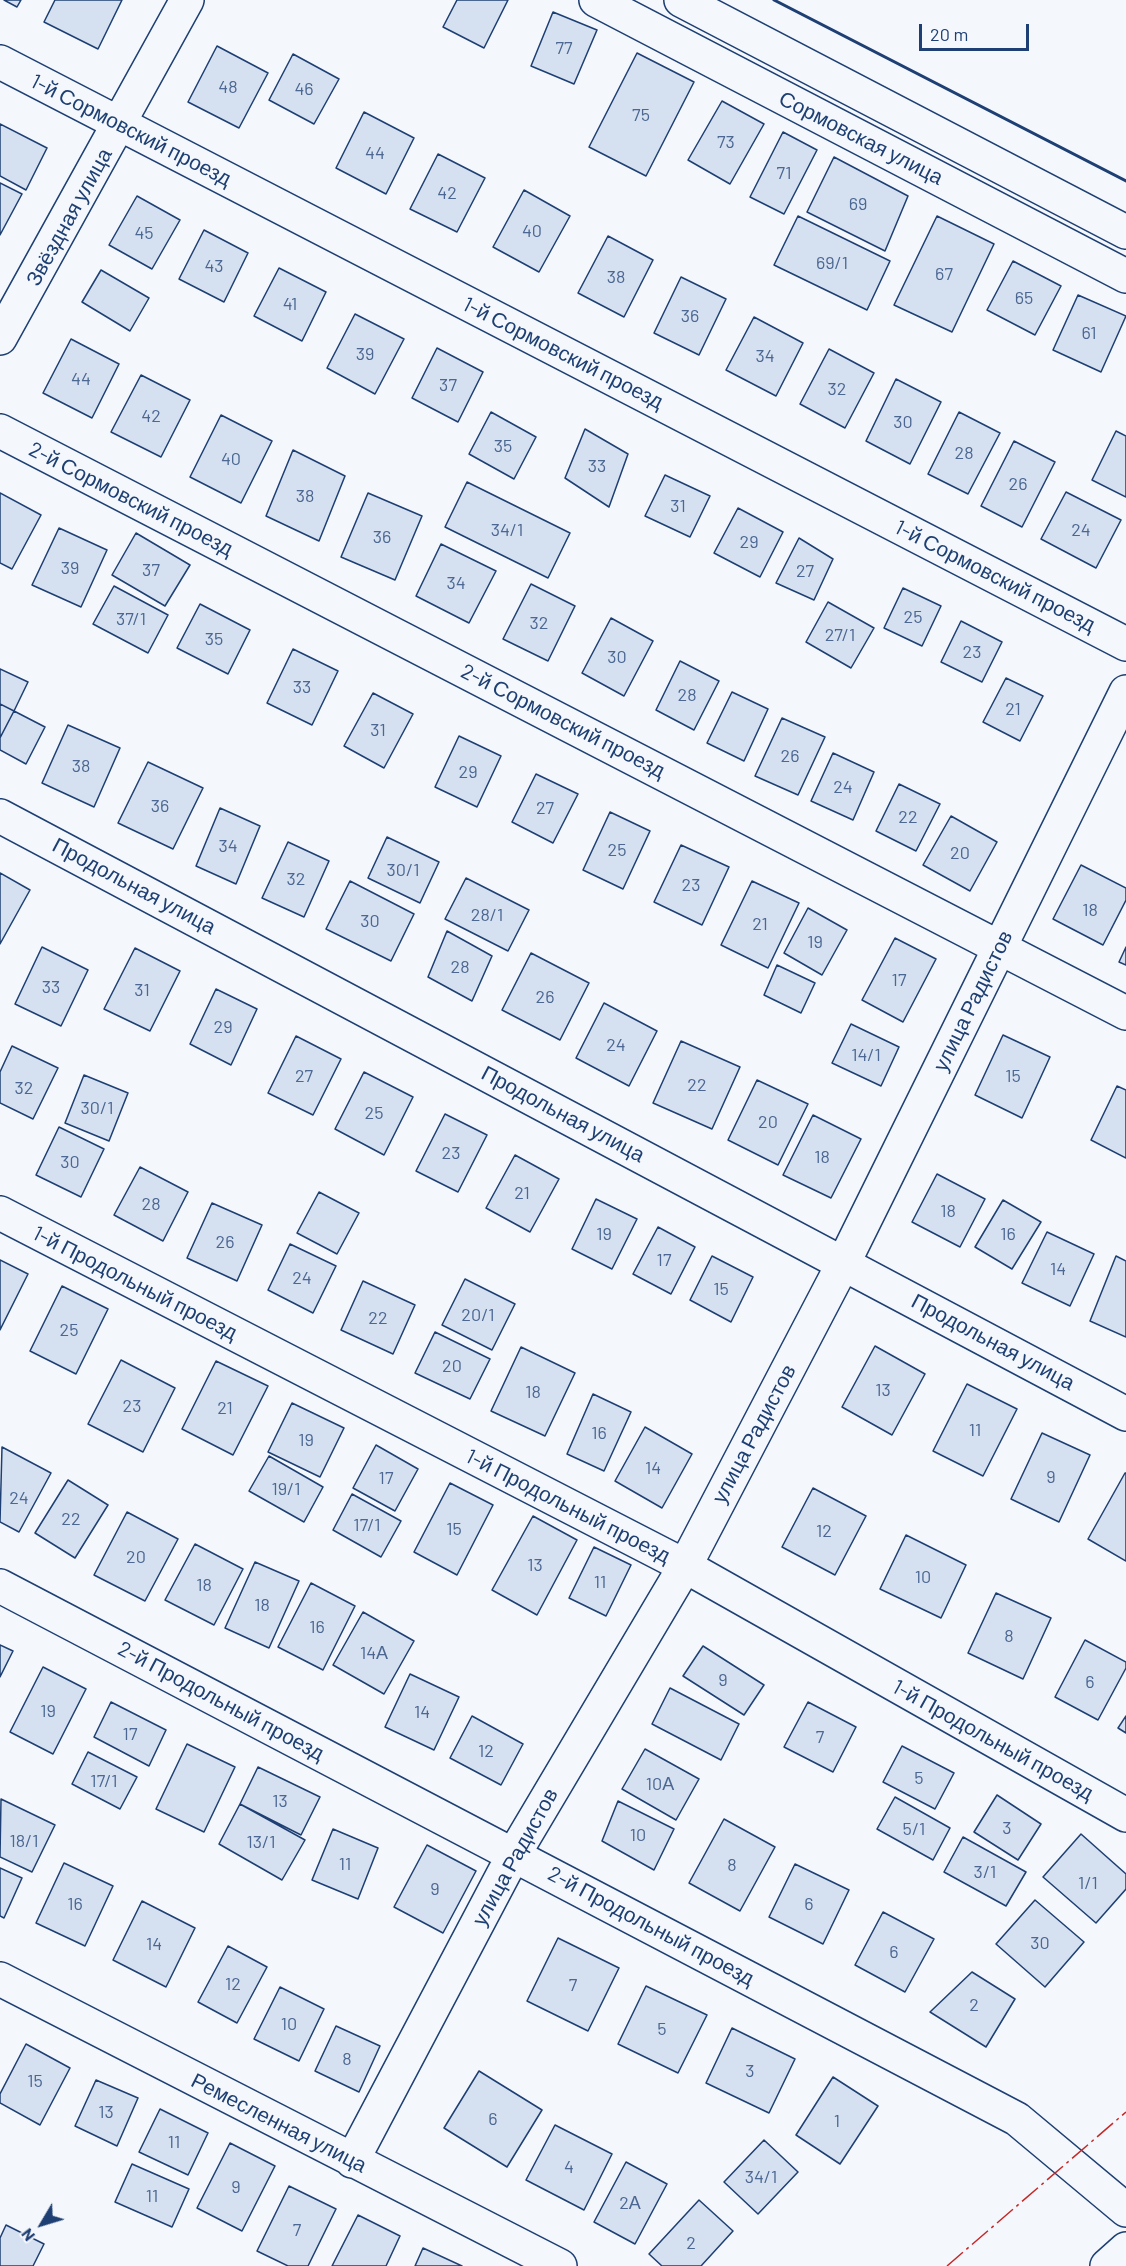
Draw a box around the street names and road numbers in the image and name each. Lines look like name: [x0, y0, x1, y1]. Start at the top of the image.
street label: 1-й Сормовский проезд: [26, 68, 236, 192]
street label: Сормовская улица: [775, 86, 947, 190]
street label: Звёздная улица: [21, 144, 117, 290]
street label: 1-й Сормовский проезд: [458, 291, 668, 415]
street label: 2-й Сормовский проезд: [25, 437, 237, 561]
street label: 1-й Сормовский проезд: [890, 514, 1100, 638]
street label: 2-й Сормовский проезд: [457, 659, 669, 783]
street label: Продольная улица: [48, 832, 220, 940]
street label: улица Радистов: [928, 926, 1018, 1076]
street label: Продольная улица: [477, 1060, 649, 1168]
street label: 1-й Продольный проезд: [29, 1220, 241, 1346]
street label: Продольная улица: [907, 1288, 1079, 1396]
street label: улица Радистов: [707, 1360, 801, 1508]
street label: 1-й Продольный проезд: [462, 1443, 674, 1569]
street label: 2-й Продольный проезд: [113, 1636, 329, 1766]
street label: 1-й Продольный проезд: [888, 1674, 1098, 1806]
street label: улица Радистов: [467, 1784, 563, 1930]
street label: 2-й Продольный проезд: [543, 1861, 759, 1991]
street label: Ремесленная улица: [187, 2068, 371, 2178]

